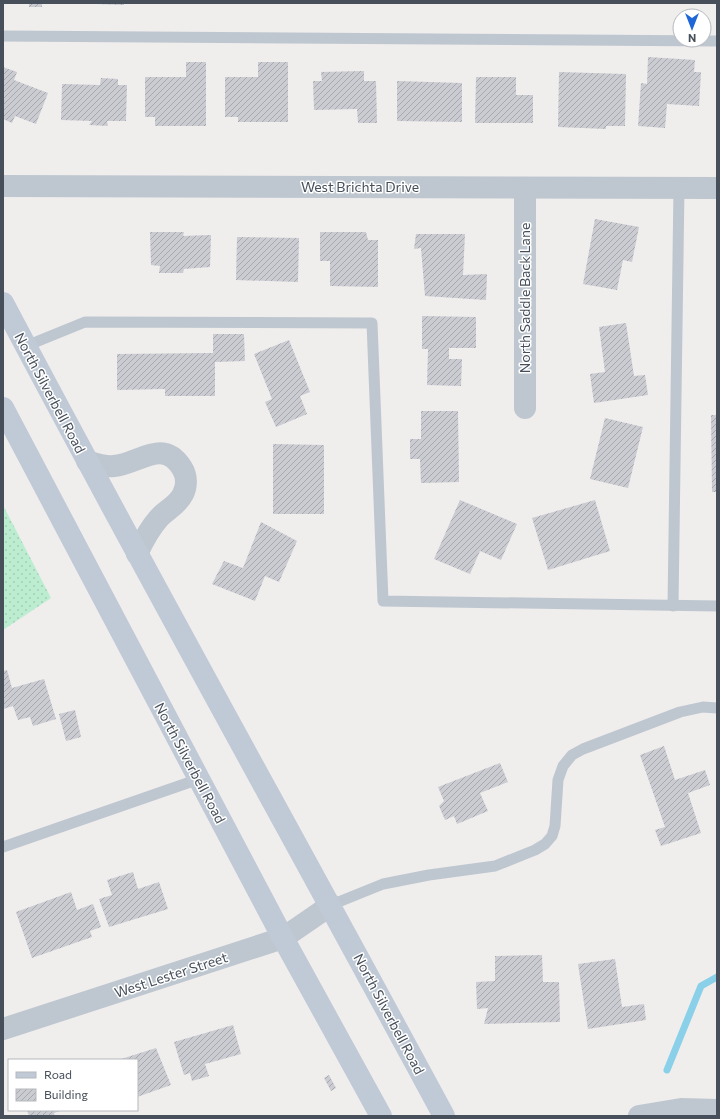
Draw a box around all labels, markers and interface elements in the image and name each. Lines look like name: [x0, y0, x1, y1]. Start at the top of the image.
north arrow: [672, 8, 712, 48]
text: N: [688, 32, 696, 45]
street label: West Brichta Drive: [301, 178, 419, 195]
street label: North Saddle Back Lane: [516, 223, 533, 373]
street label: North Silverbell Road: [11, 329, 89, 456]
street label: North Silverbell Road: [151, 699, 229, 826]
street label: West Lester Street: [112, 948, 230, 1001]
street label: North Silverbell Road: [350, 950, 428, 1077]
legend: [8, 1059, 138, 1111]
text: Road: [44, 1067, 72, 1081]
text: Building: [44, 1087, 88, 1101]

